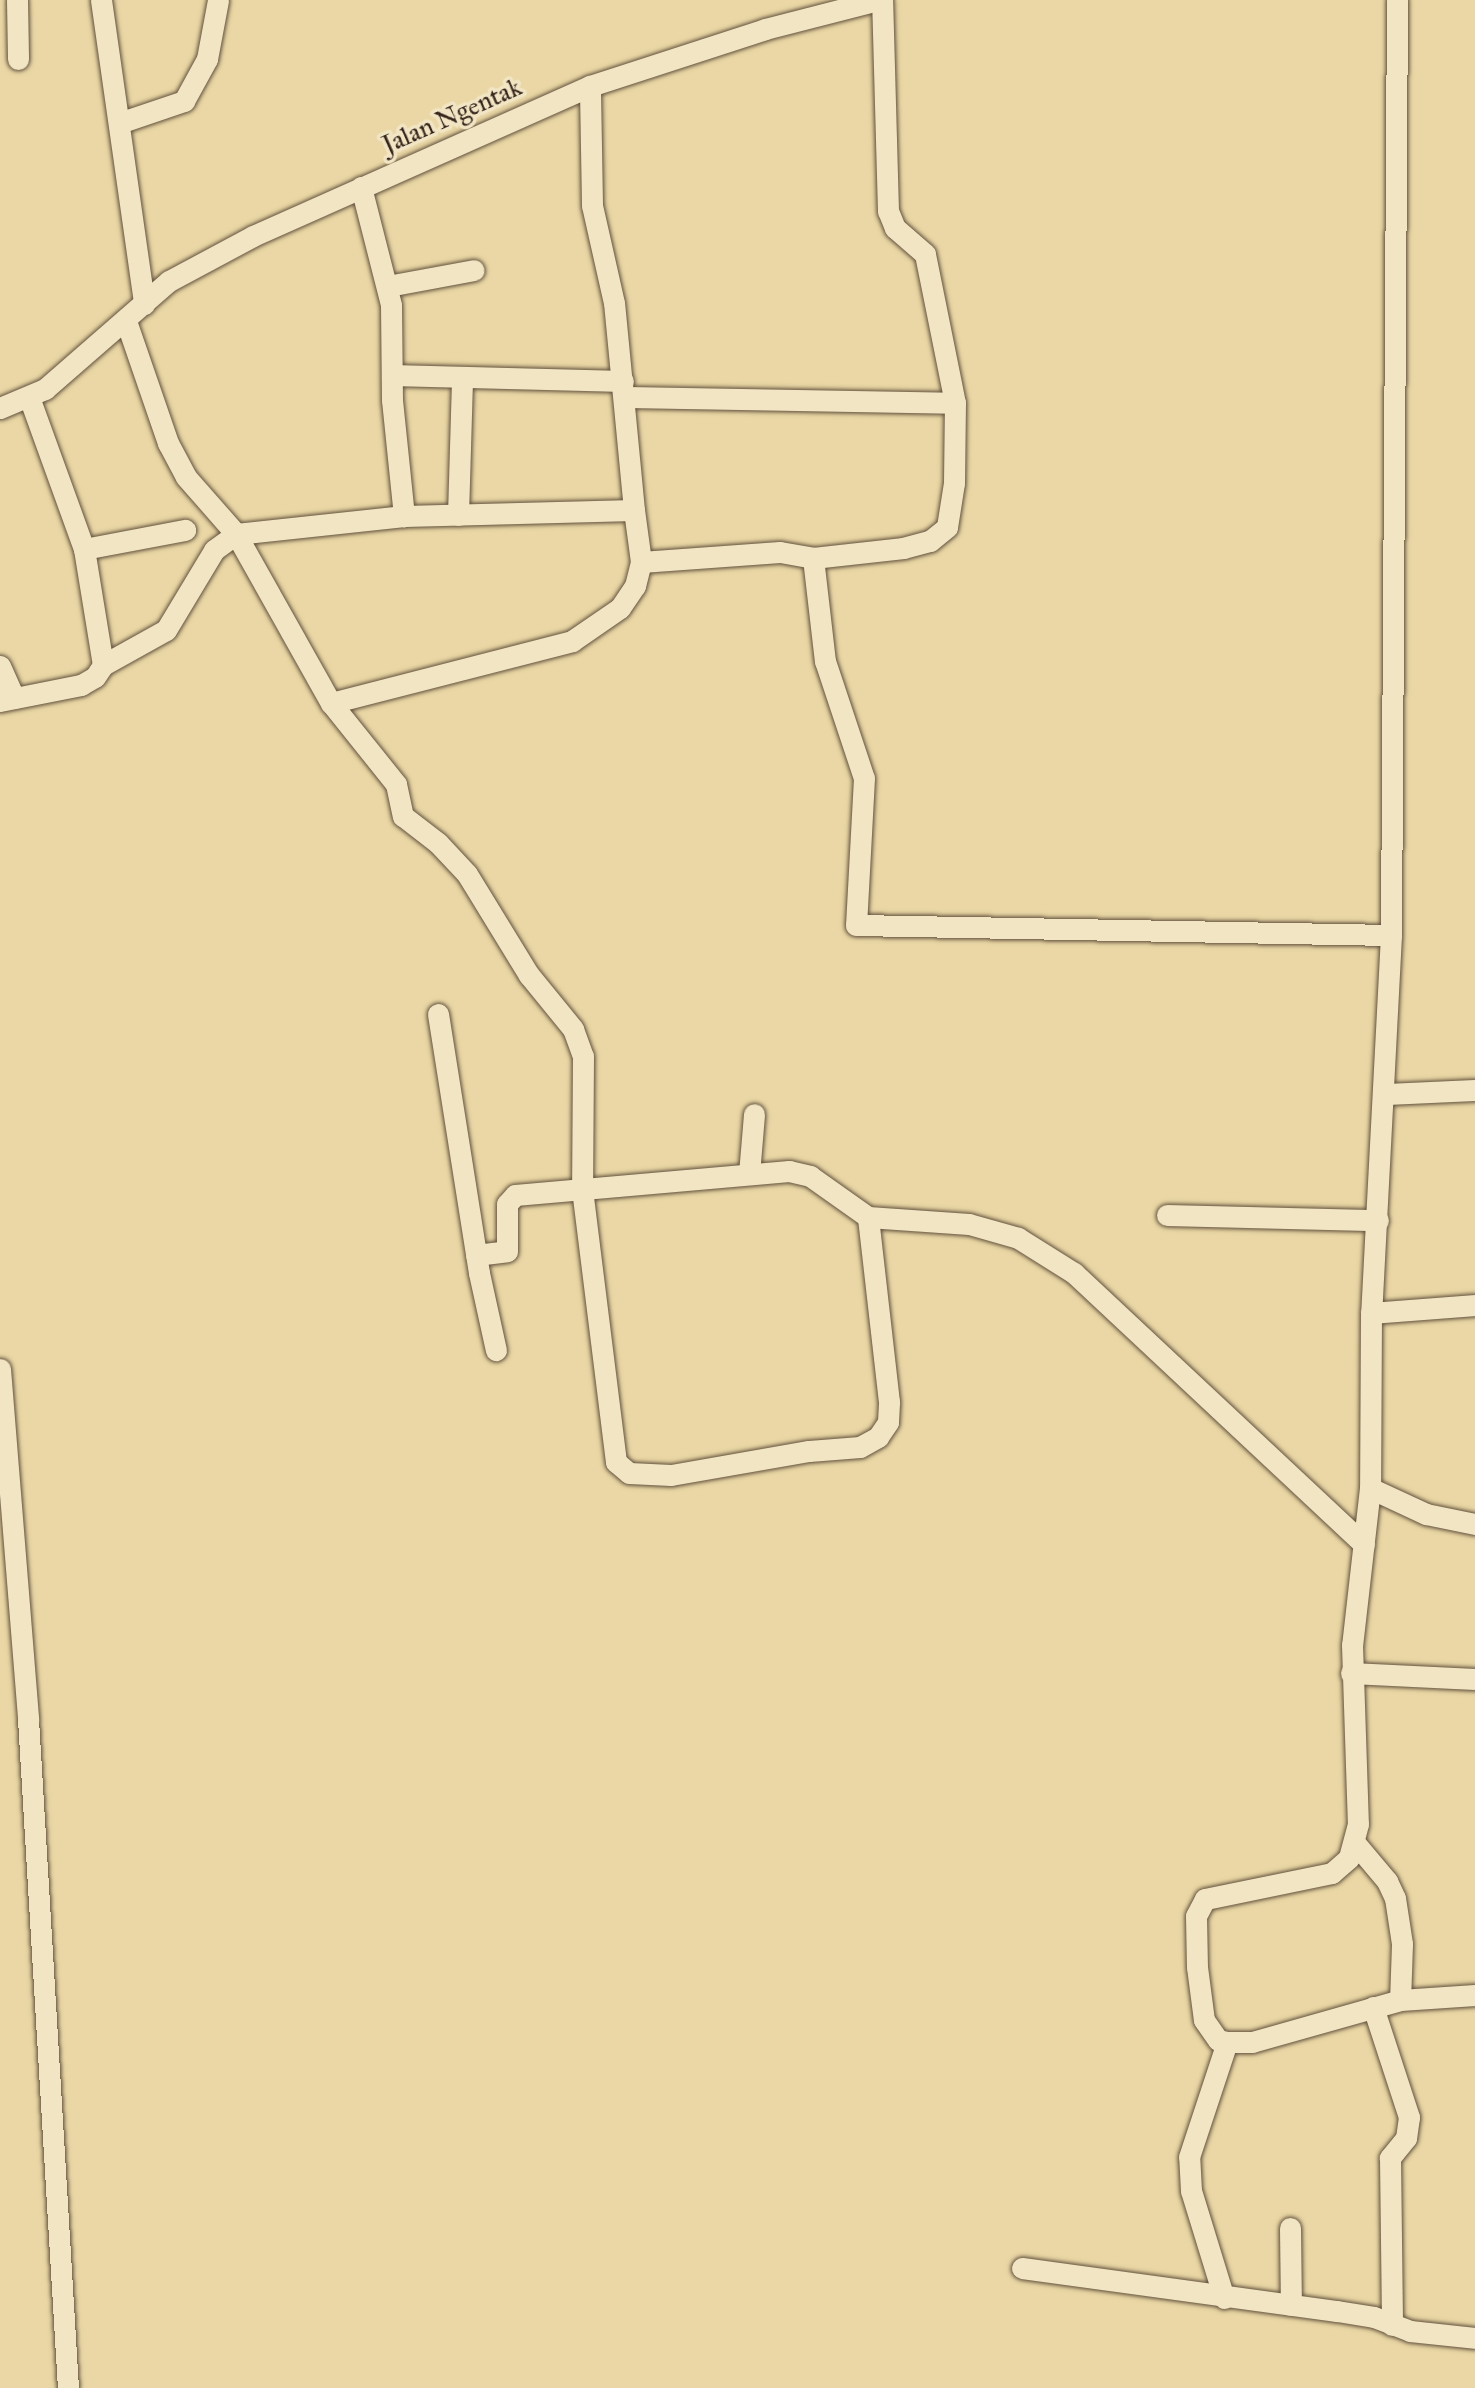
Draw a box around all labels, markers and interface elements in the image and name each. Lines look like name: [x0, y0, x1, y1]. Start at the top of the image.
street label: Jalan Ngentak: [377, 71, 527, 161]

